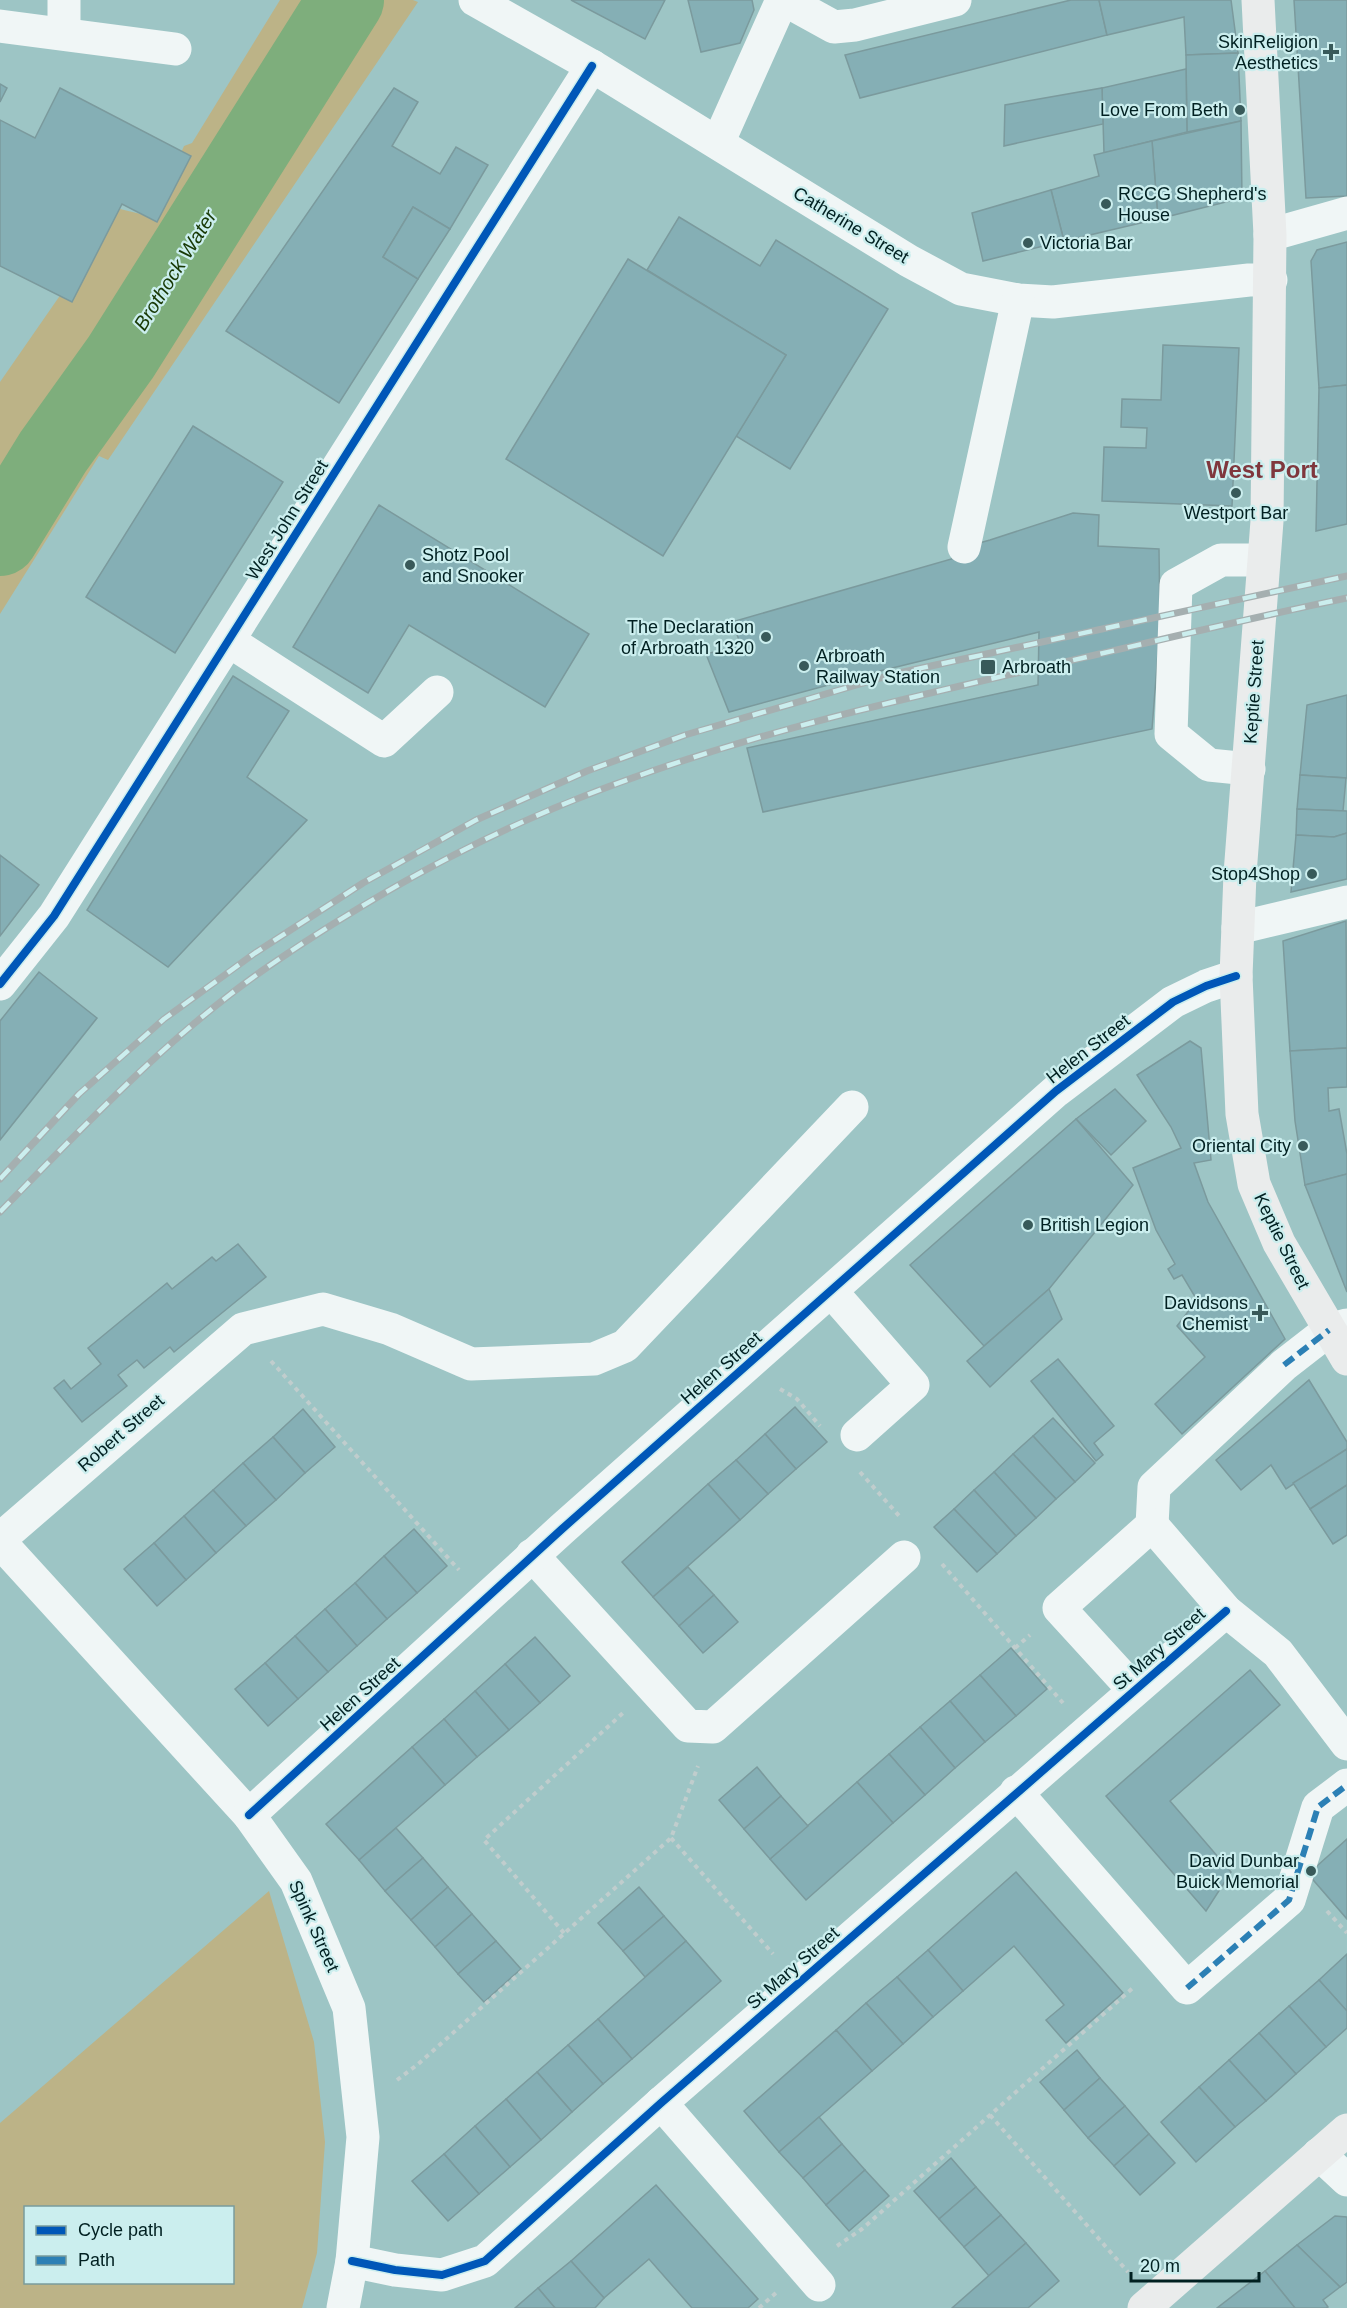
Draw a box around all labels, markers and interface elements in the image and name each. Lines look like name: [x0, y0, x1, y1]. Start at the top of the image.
place label: SkinReligion Aesthetics: [1218, 32, 1318, 73]
marker: SkinReligion Aesthetics: [1322, 43, 1340, 61]
place label: Love From Beth: [1100, 100, 1228, 120]
marker: Love From Beth: [1233, 103, 1247, 117]
street label: Catherine Street: [790, 183, 912, 267]
place label: RCCG Shepherd's House: [1118, 184, 1267, 225]
marker: RCCG Shepherd's House: [1099, 197, 1113, 211]
water label: Brothock Water: [129, 205, 221, 334]
place label: Victoria Bar: [1040, 233, 1133, 253]
marker: Victoria Bar: [1021, 236, 1035, 250]
street label: West John Street: [242, 456, 332, 584]
district label: West Port: [1206, 456, 1318, 483]
marker: Westport Bar: [1229, 486, 1243, 500]
place label: Westport Bar: [1184, 503, 1288, 523]
place label: Shotz Pool and Snooker: [422, 545, 524, 586]
marker: Shotz Pool and Snooker: [403, 558, 417, 572]
place label: The Declaration of Arbroath 1320: [621, 617, 754, 658]
marker: The Declaration of Arbroath 1320: [759, 630, 773, 644]
street label: Keptie Street: [1240, 639, 1268, 745]
place label: Arbroath Railway Station: [816, 646, 940, 687]
place label: Arbroath: [1002, 657, 1071, 677]
marker: Arbroath: [979, 658, 997, 676]
marker: Arbroath Railway Station: [797, 659, 811, 673]
place label: Stop4Shop: [1211, 864, 1300, 884]
marker: Stop4Shop: [1305, 867, 1319, 881]
street label: Helen Street: [1042, 1010, 1134, 1088]
place label: Oriental City: [1192, 1136, 1291, 1156]
marker: Oriental City: [1296, 1139, 1310, 1153]
street label: Keptie Street: [1250, 1190, 1314, 1292]
place label: British Legion: [1040, 1215, 1149, 1235]
marker: British Legion: [1021, 1218, 1035, 1232]
place label: Davidsons Chemist: [1164, 1293, 1248, 1334]
marker: Davidsons Chemist: [1253, 1306, 1267, 1320]
street label: Helen Street: [677, 1328, 765, 1408]
street label: Robert Street: [74, 1390, 168, 1476]
street label: St Mary Street: [1109, 1604, 1209, 1694]
street label: Helen Street: [316, 1653, 404, 1735]
place label: David Dunbar Buick Memorial: [1176, 1851, 1299, 1892]
marker: David Dunbar Buick Memorial: [1304, 1864, 1318, 1878]
street label: Spink Street: [285, 1877, 343, 1975]
street label: St Mary Street: [743, 1923, 843, 2013]
legend: [24, 2206, 234, 2284]
text: Cycle path: [78, 2220, 163, 2240]
scale bar: [1131, 2245, 1258, 2283]
text: Path: [78, 2250, 115, 2270]
text: 20 m: [1140, 2256, 1180, 2276]

